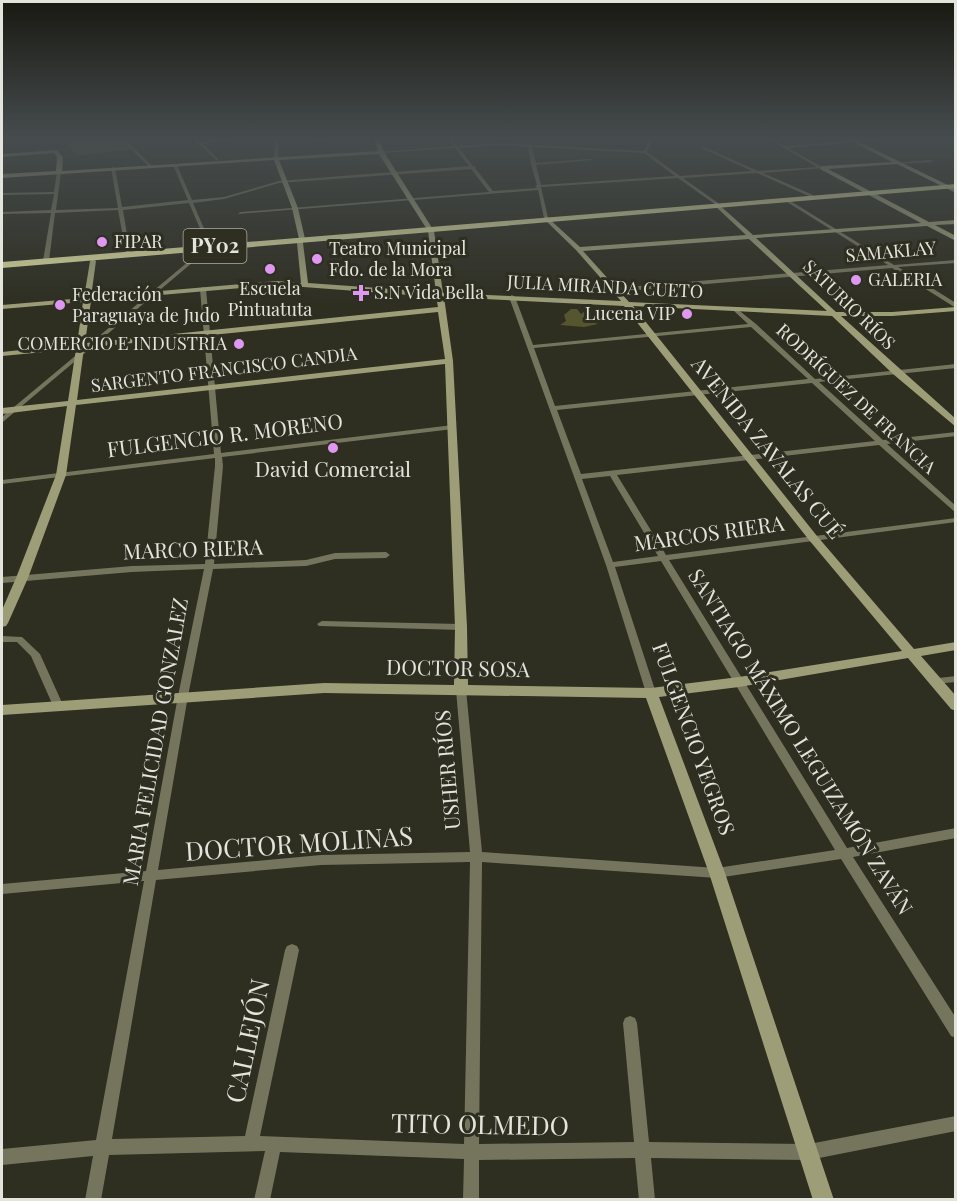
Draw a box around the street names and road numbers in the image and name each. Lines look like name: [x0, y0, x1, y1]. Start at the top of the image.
road number: PY02: [184, 229, 246, 263]
street label: SAMAKLAY: [845, 235, 937, 267]
street label: SATURIO RÍOS: [798, 254, 901, 354]
street label: JULIA MIRANDA CUETO: [505, 269, 704, 303]
street label: RODRÍGUEZ DE FRANCIA: [772, 318, 942, 479]
street label: SARGENTO FRANCISCO CANDIA: [89, 341, 359, 397]
street label: AVENIDA ZAVALAS CUÉ: [686, 349, 851, 544]
street label: FULGENCIO R. MORENO: [105, 406, 344, 462]
street label: MARCOS RIERA: [632, 507, 787, 556]
street label: MARCO RIERA: [122, 532, 264, 564]
street label: SANTIAGO MÁXIMO LEGUIZAMÓN ZAVÁN: [683, 563, 920, 919]
street label: MARIA FELICIDAD GONZALEZ: [115, 596, 193, 888]
street label: FULGENCIO YEGROS: [647, 638, 743, 838]
street label: DOCTOR SOSA: [386, 652, 531, 682]
street label: USHER RÍOS: [427, 709, 465, 831]
street label: DOCTOR MOLINAS: [184, 817, 414, 868]
street label: CALLEJÓN: [216, 976, 277, 1106]
street label: TITO OLMEDO: [391, 1104, 569, 1143]

